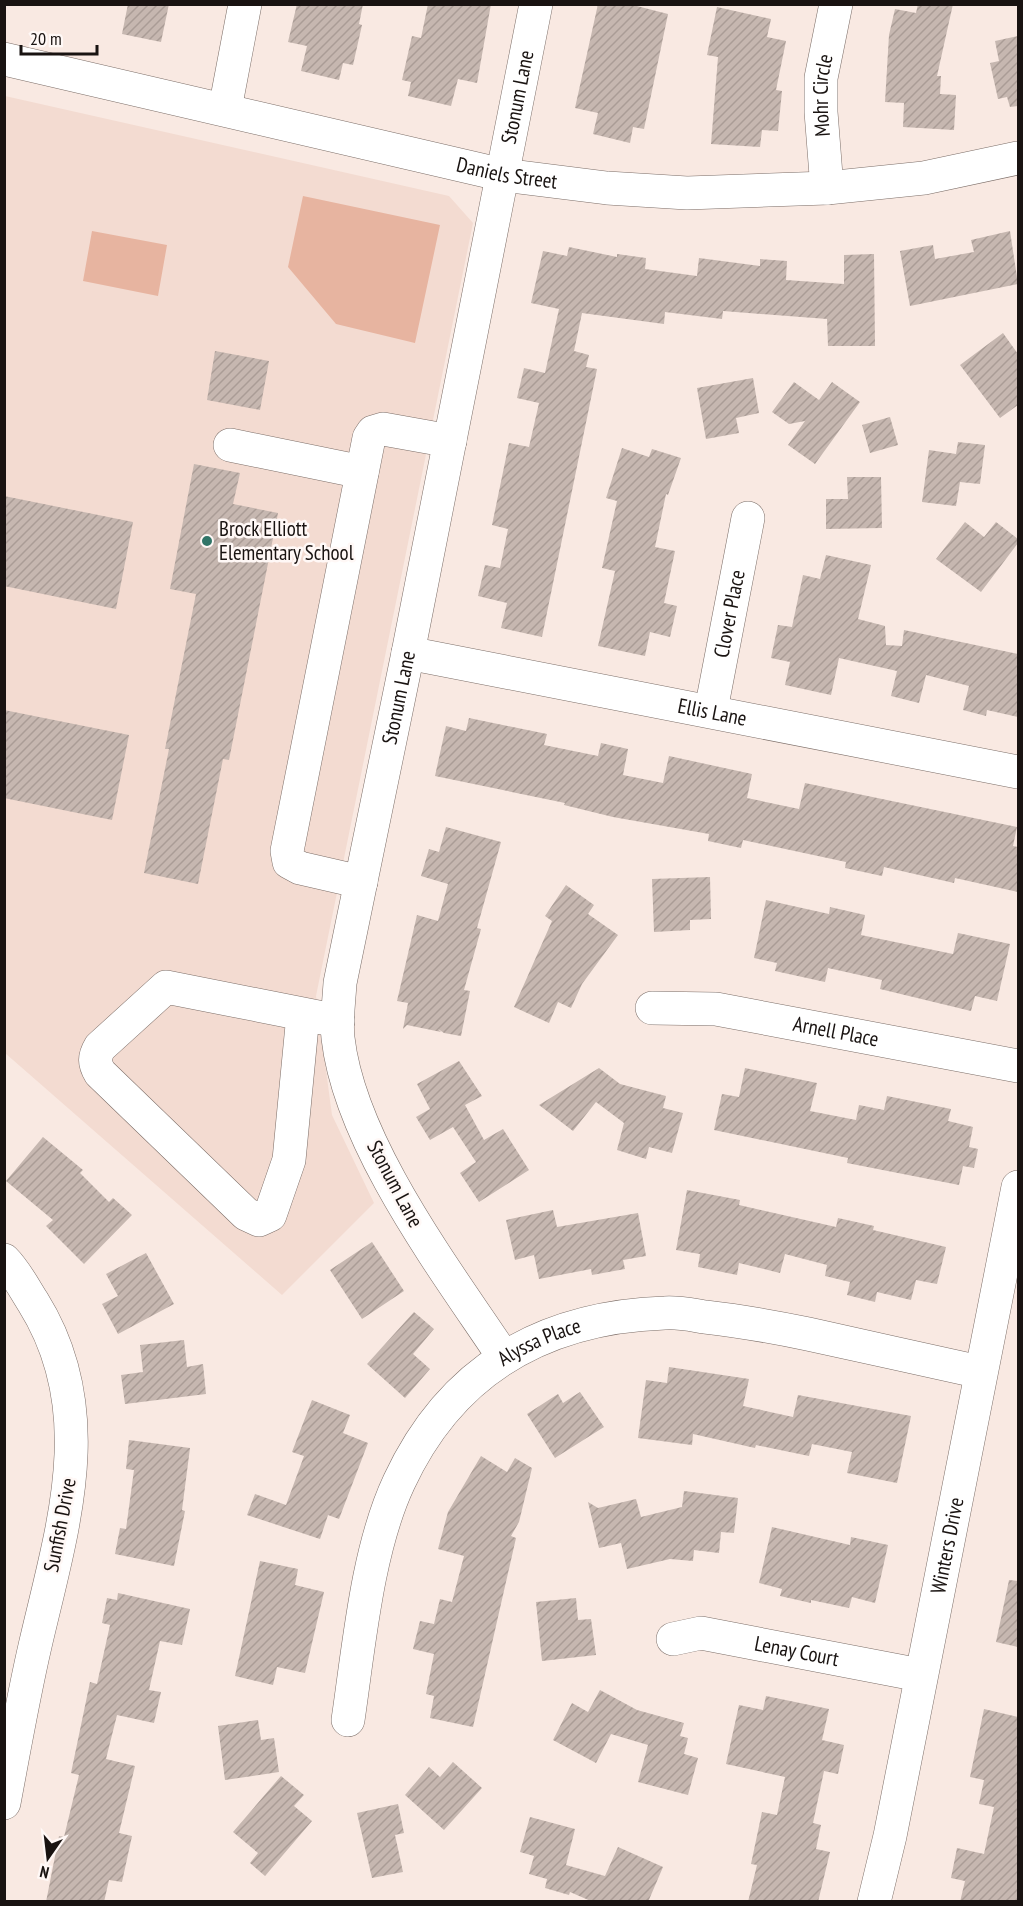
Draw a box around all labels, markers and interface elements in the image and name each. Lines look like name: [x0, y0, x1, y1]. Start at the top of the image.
scale bar: [21, 18, 98, 56]
text: 20 m: [30, 27, 62, 50]
street label: Stonum Lane: [495, 48, 540, 146]
street label: Mohr Circle: [807, 51, 839, 138]
street label: Daniels Street: [454, 151, 559, 195]
place label: Brock Elliott Elementary School: [219, 515, 354, 566]
marker: Brock Elliott Elementary School: [200, 534, 214, 548]
street label: Clover Place: [707, 567, 751, 660]
street label: Stonum Lane: [376, 648, 421, 747]
street label: Ellis Lane: [676, 692, 749, 732]
street label: Arnell Place: [791, 1010, 881, 1052]
street label: Stonum Lane: [361, 1136, 430, 1232]
street label: Alyssa Place: [492, 1312, 584, 1372]
street label: Sunfish Drive: [37, 1475, 82, 1574]
street label: Winters Drive: [924, 1495, 970, 1596]
street label: Lenay Court: [752, 1630, 841, 1672]
north arrow: [18, 1828, 78, 1888]
text: N: [38, 1862, 51, 1883]

